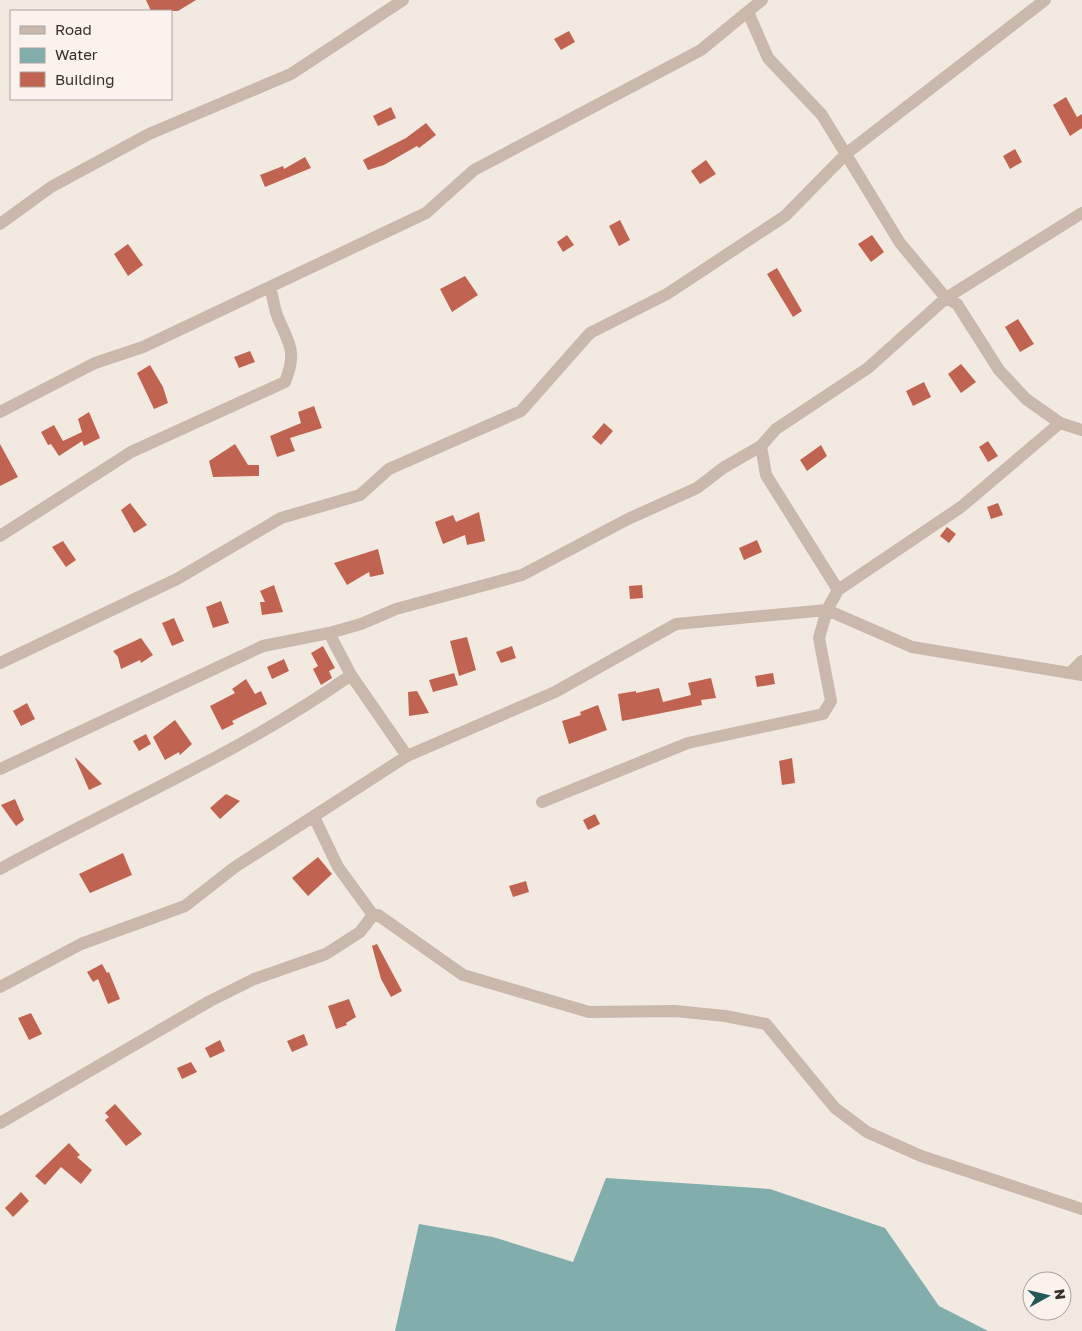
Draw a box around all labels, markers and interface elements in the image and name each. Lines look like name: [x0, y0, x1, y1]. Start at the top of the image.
legend: [10, 10, 172, 100]
text: Road: [55, 20, 92, 38]
text: Water: [55, 45, 98, 63]
text: Building: [55, 70, 115, 88]
north arrow: [1022, 1271, 1072, 1321]
text: N: [1051, 1288, 1070, 1301]

